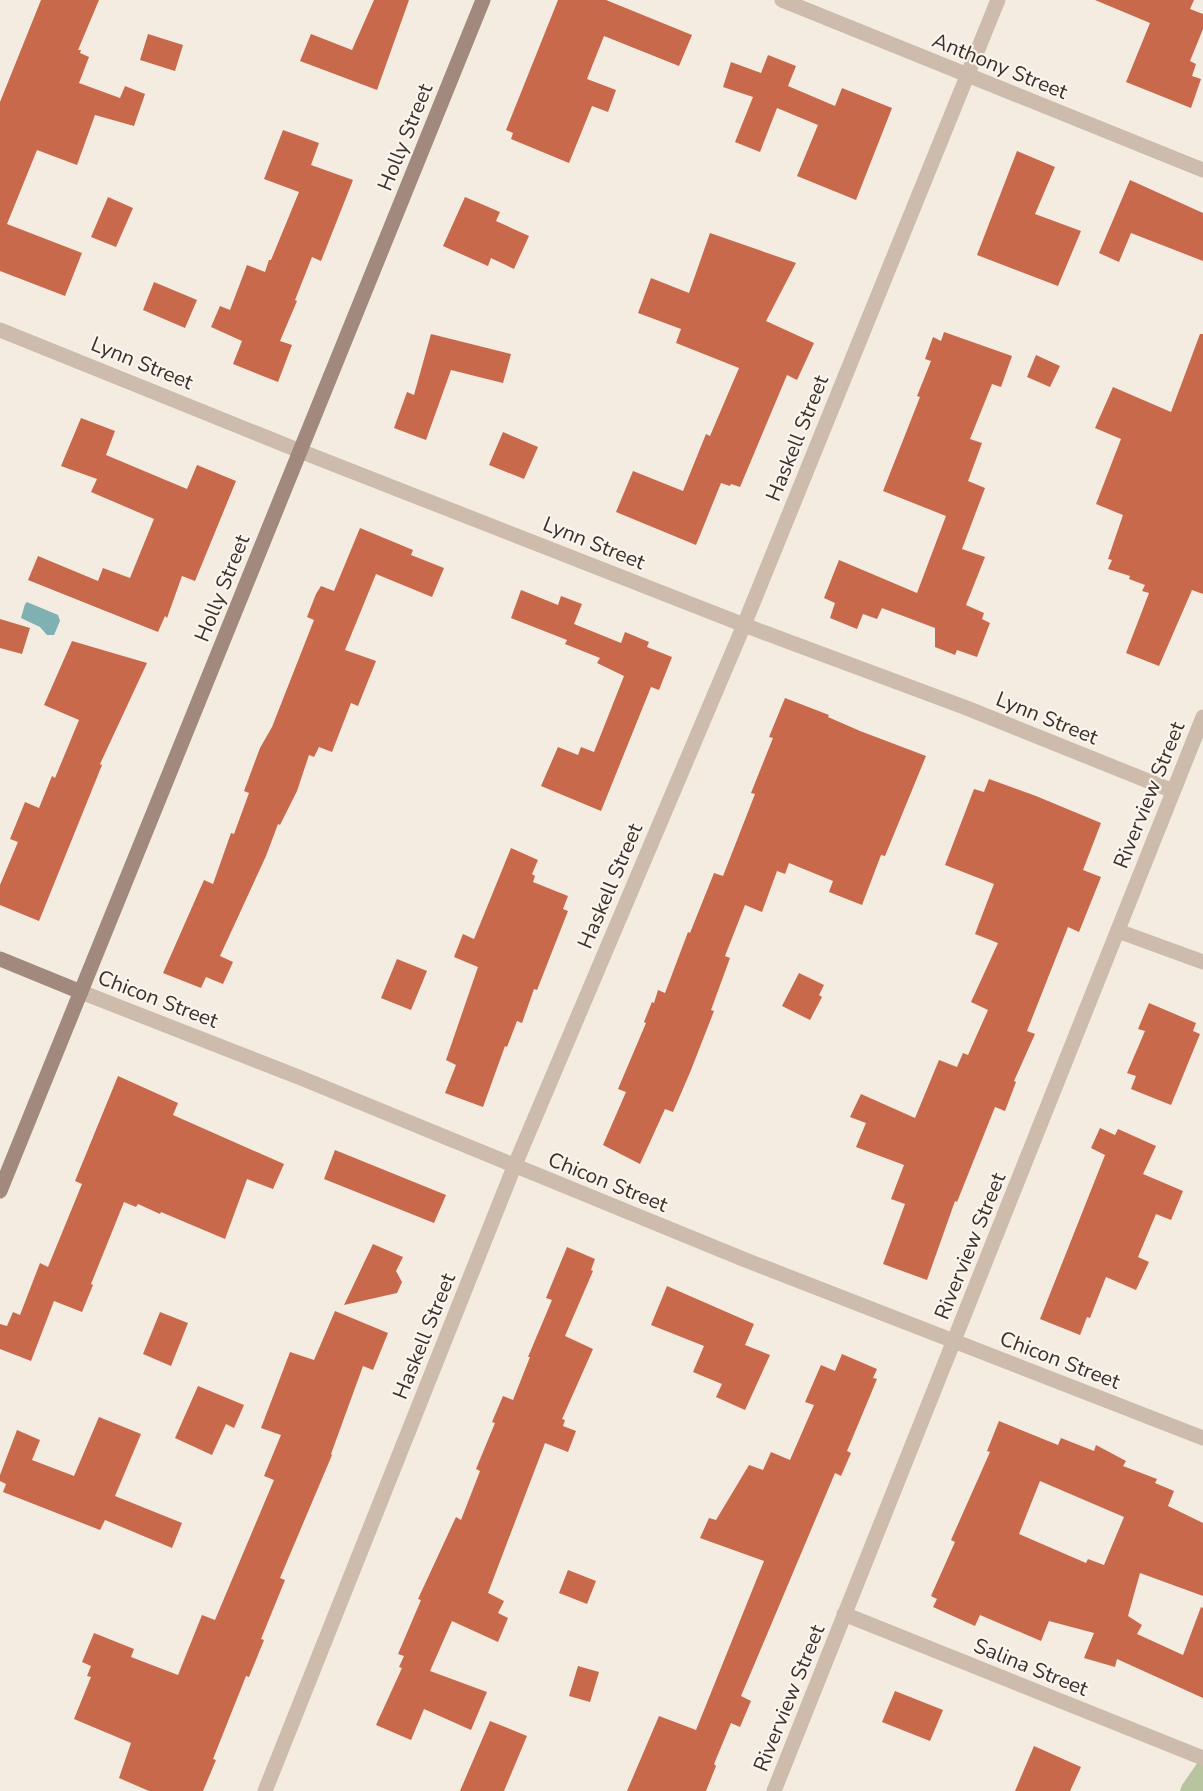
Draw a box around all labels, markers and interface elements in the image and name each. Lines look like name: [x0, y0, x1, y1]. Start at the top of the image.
street label: Anthony Street: [928, 26, 1072, 106]
street label: Holly Street: [371, 79, 439, 195]
street label: Lynn Street: [87, 330, 198, 396]
street label: Haskell Street: [759, 370, 835, 505]
street label: Lynn Street: [539, 510, 650, 576]
street label: Holly Street: [188, 530, 256, 646]
street label: Lynn Street: [992, 685, 1103, 751]
street label: Riverview Street: [1107, 717, 1191, 873]
street label: Haskell Street: [571, 818, 649, 953]
street label: Chicon Street: [94, 963, 223, 1035]
street label: Chicon Street: [544, 1145, 673, 1219]
street label: Riverview Street: [928, 1168, 1012, 1324]
street label: Haskell Street: [386, 1268, 462, 1403]
street label: Chicon Street: [996, 1324, 1125, 1396]
street label: Riverview Street: [747, 1620, 831, 1776]
street label: Salina Street: [970, 1631, 1093, 1703]

